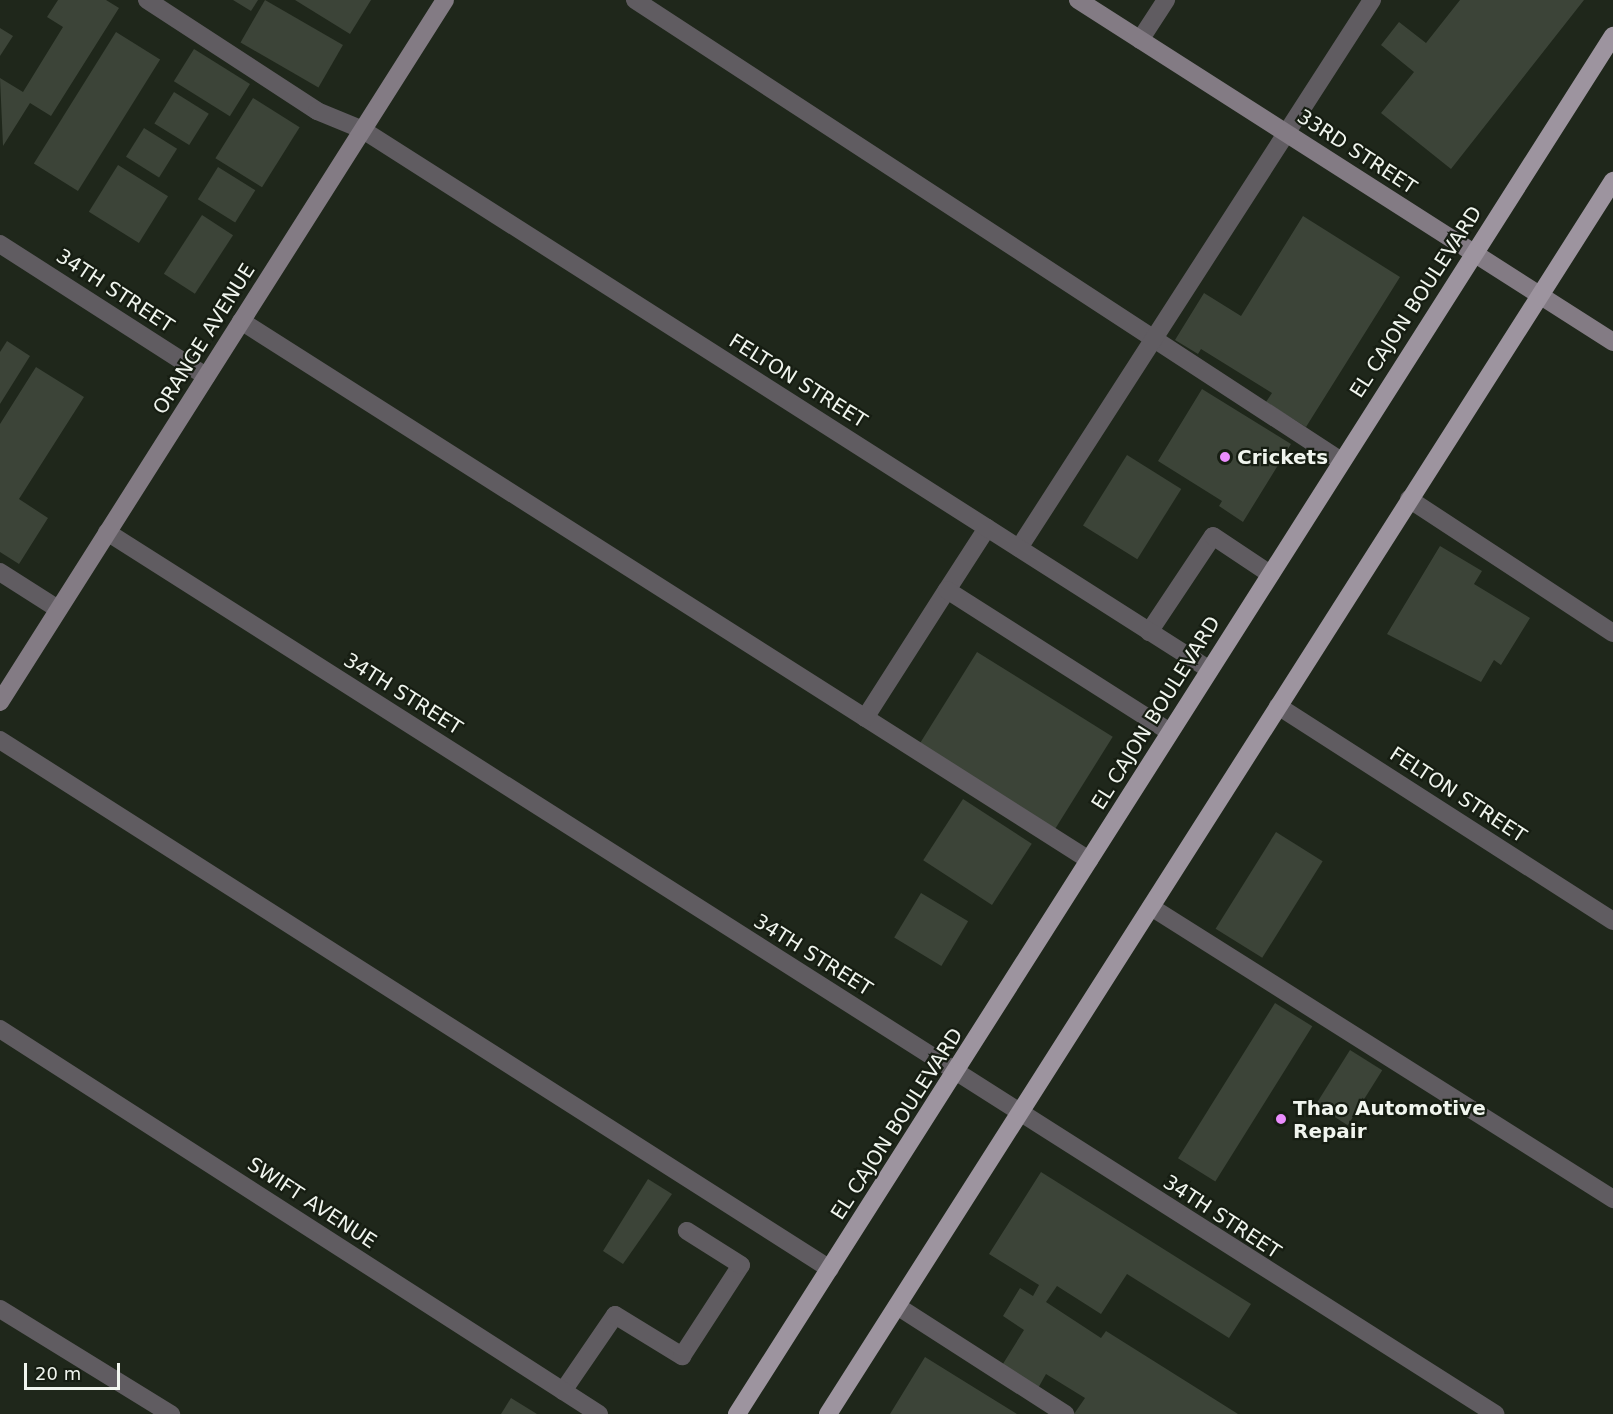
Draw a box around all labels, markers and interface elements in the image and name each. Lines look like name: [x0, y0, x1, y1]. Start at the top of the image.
street label: 33RD STREET: [1293, 105, 1421, 199]
street label: EL CAJON BOULEVARD: [1345, 202, 1487, 402]
street label: 34TH STREET: [52, 244, 178, 338]
street label: ORANGE AVENUE: [148, 259, 260, 419]
street label: FELTON STREET: [725, 329, 871, 433]
place label: Crickets: [1237, 445, 1328, 469]
marker: Crickets: [1218, 450, 1232, 464]
street label: EL CAJON BOULEVARD: [1087, 612, 1225, 814]
street label: 34TH STREET: [339, 648, 467, 740]
street label: FELTON STREET: [1385, 742, 1531, 848]
street label: 34TH STREET: [749, 909, 877, 1001]
street label: EL CAJON BOULEVARD: [826, 1024, 968, 1224]
place label: Thao Automotive Repair: [1293, 1096, 1486, 1143]
marker: Thao Automotive Repair: [1274, 1112, 1288, 1126]
street label: SWIFT AVENUE: [243, 1152, 381, 1254]
street label: 34TH STREET: [1159, 1170, 1285, 1264]
scale bar: [27, 1351, 123, 1389]
text: 20 m: [35, 1363, 81, 1384]

